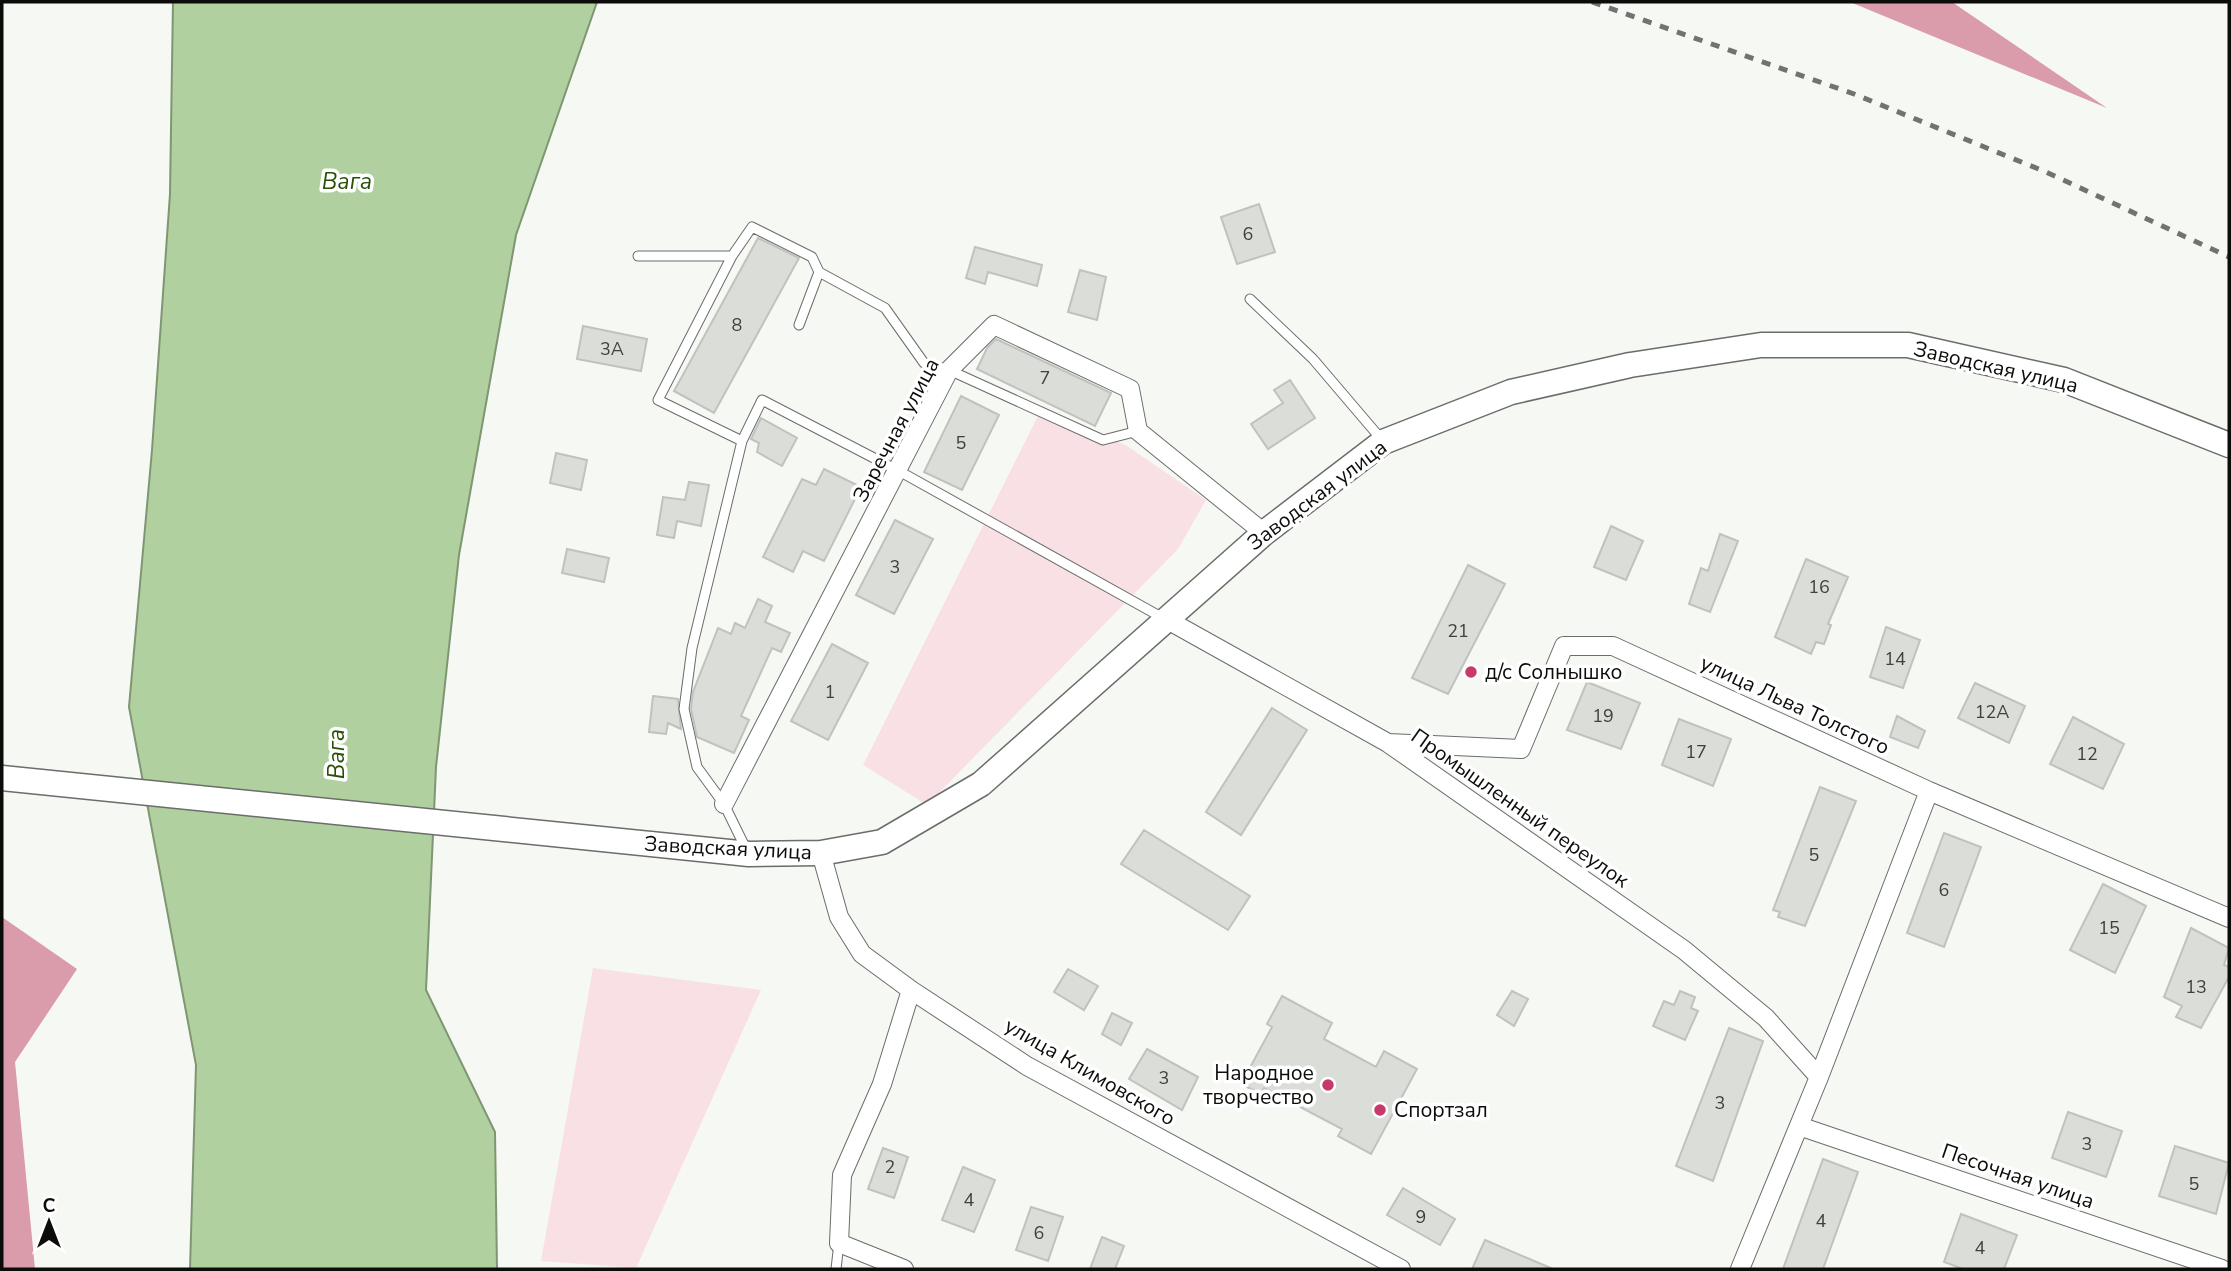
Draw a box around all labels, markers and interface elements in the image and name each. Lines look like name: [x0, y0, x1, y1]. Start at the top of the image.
water label: Вага: [322, 166, 372, 197]
house number: 6: [1243, 222, 1253, 246]
house number: 8: [732, 313, 742, 337]
street label: Заводская улица: [1911, 334, 2081, 400]
house number: 3А: [600, 337, 624, 361]
street label: Заречная улица: [846, 353, 946, 507]
house number: 7: [1040, 366, 1050, 390]
house number: 5: [956, 431, 966, 455]
street label: Заводская улица: [1241, 433, 1393, 557]
house number: 3: [890, 555, 900, 579]
house number: 16: [1808, 575, 1830, 599]
house number: 21: [1447, 619, 1469, 643]
house number: 14: [1884, 647, 1906, 671]
street label: улица Льва Толстого: [1696, 649, 1894, 761]
place label: д/с Солнышко: [1485, 658, 1622, 686]
marker: д/с Солнышко: [1463, 664, 1479, 680]
house number: 1: [825, 680, 835, 704]
house number: 12А: [1975, 700, 2009, 724]
house number: 19: [1592, 704, 1614, 728]
street label: Промышленный переулок: [1405, 722, 1635, 895]
water label: Вага: [321, 729, 352, 779]
house number: 17: [1685, 740, 1707, 764]
house number: 12: [2076, 742, 2098, 766]
street label: Заводская улица: [643, 830, 813, 866]
house number: 5: [1809, 843, 1819, 867]
house number: 6: [1939, 878, 1949, 902]
house number: 15: [2098, 916, 2120, 940]
house number: 13: [2185, 975, 2207, 999]
street label: улица Климовского: [999, 1012, 1181, 1132]
place label: Народное творчество: [1203, 1059, 1314, 1111]
house number: 3: [1159, 1066, 1169, 1090]
marker: Народное творчество: [1320, 1077, 1336, 1093]
house number: 3: [1715, 1091, 1725, 1115]
place label: Спортзал: [1394, 1096, 1488, 1124]
marker: Спортзал: [1372, 1102, 1388, 1118]
house number: 3: [2082, 1132, 2092, 1156]
street label: Песочная улица: [1938, 1137, 2098, 1215]
house number: 2: [885, 1155, 895, 1179]
house number: 5: [2189, 1172, 2199, 1196]
north arrow: [14, 1187, 84, 1257]
house number: 4: [964, 1188, 975, 1212]
text: С: [43, 1193, 56, 1219]
house number: 9: [1416, 1205, 1426, 1229]
house number: 4: [1816, 1209, 1827, 1233]
house number: 6: [1034, 1221, 1044, 1245]
house number: 4: [1975, 1236, 1986, 1260]

